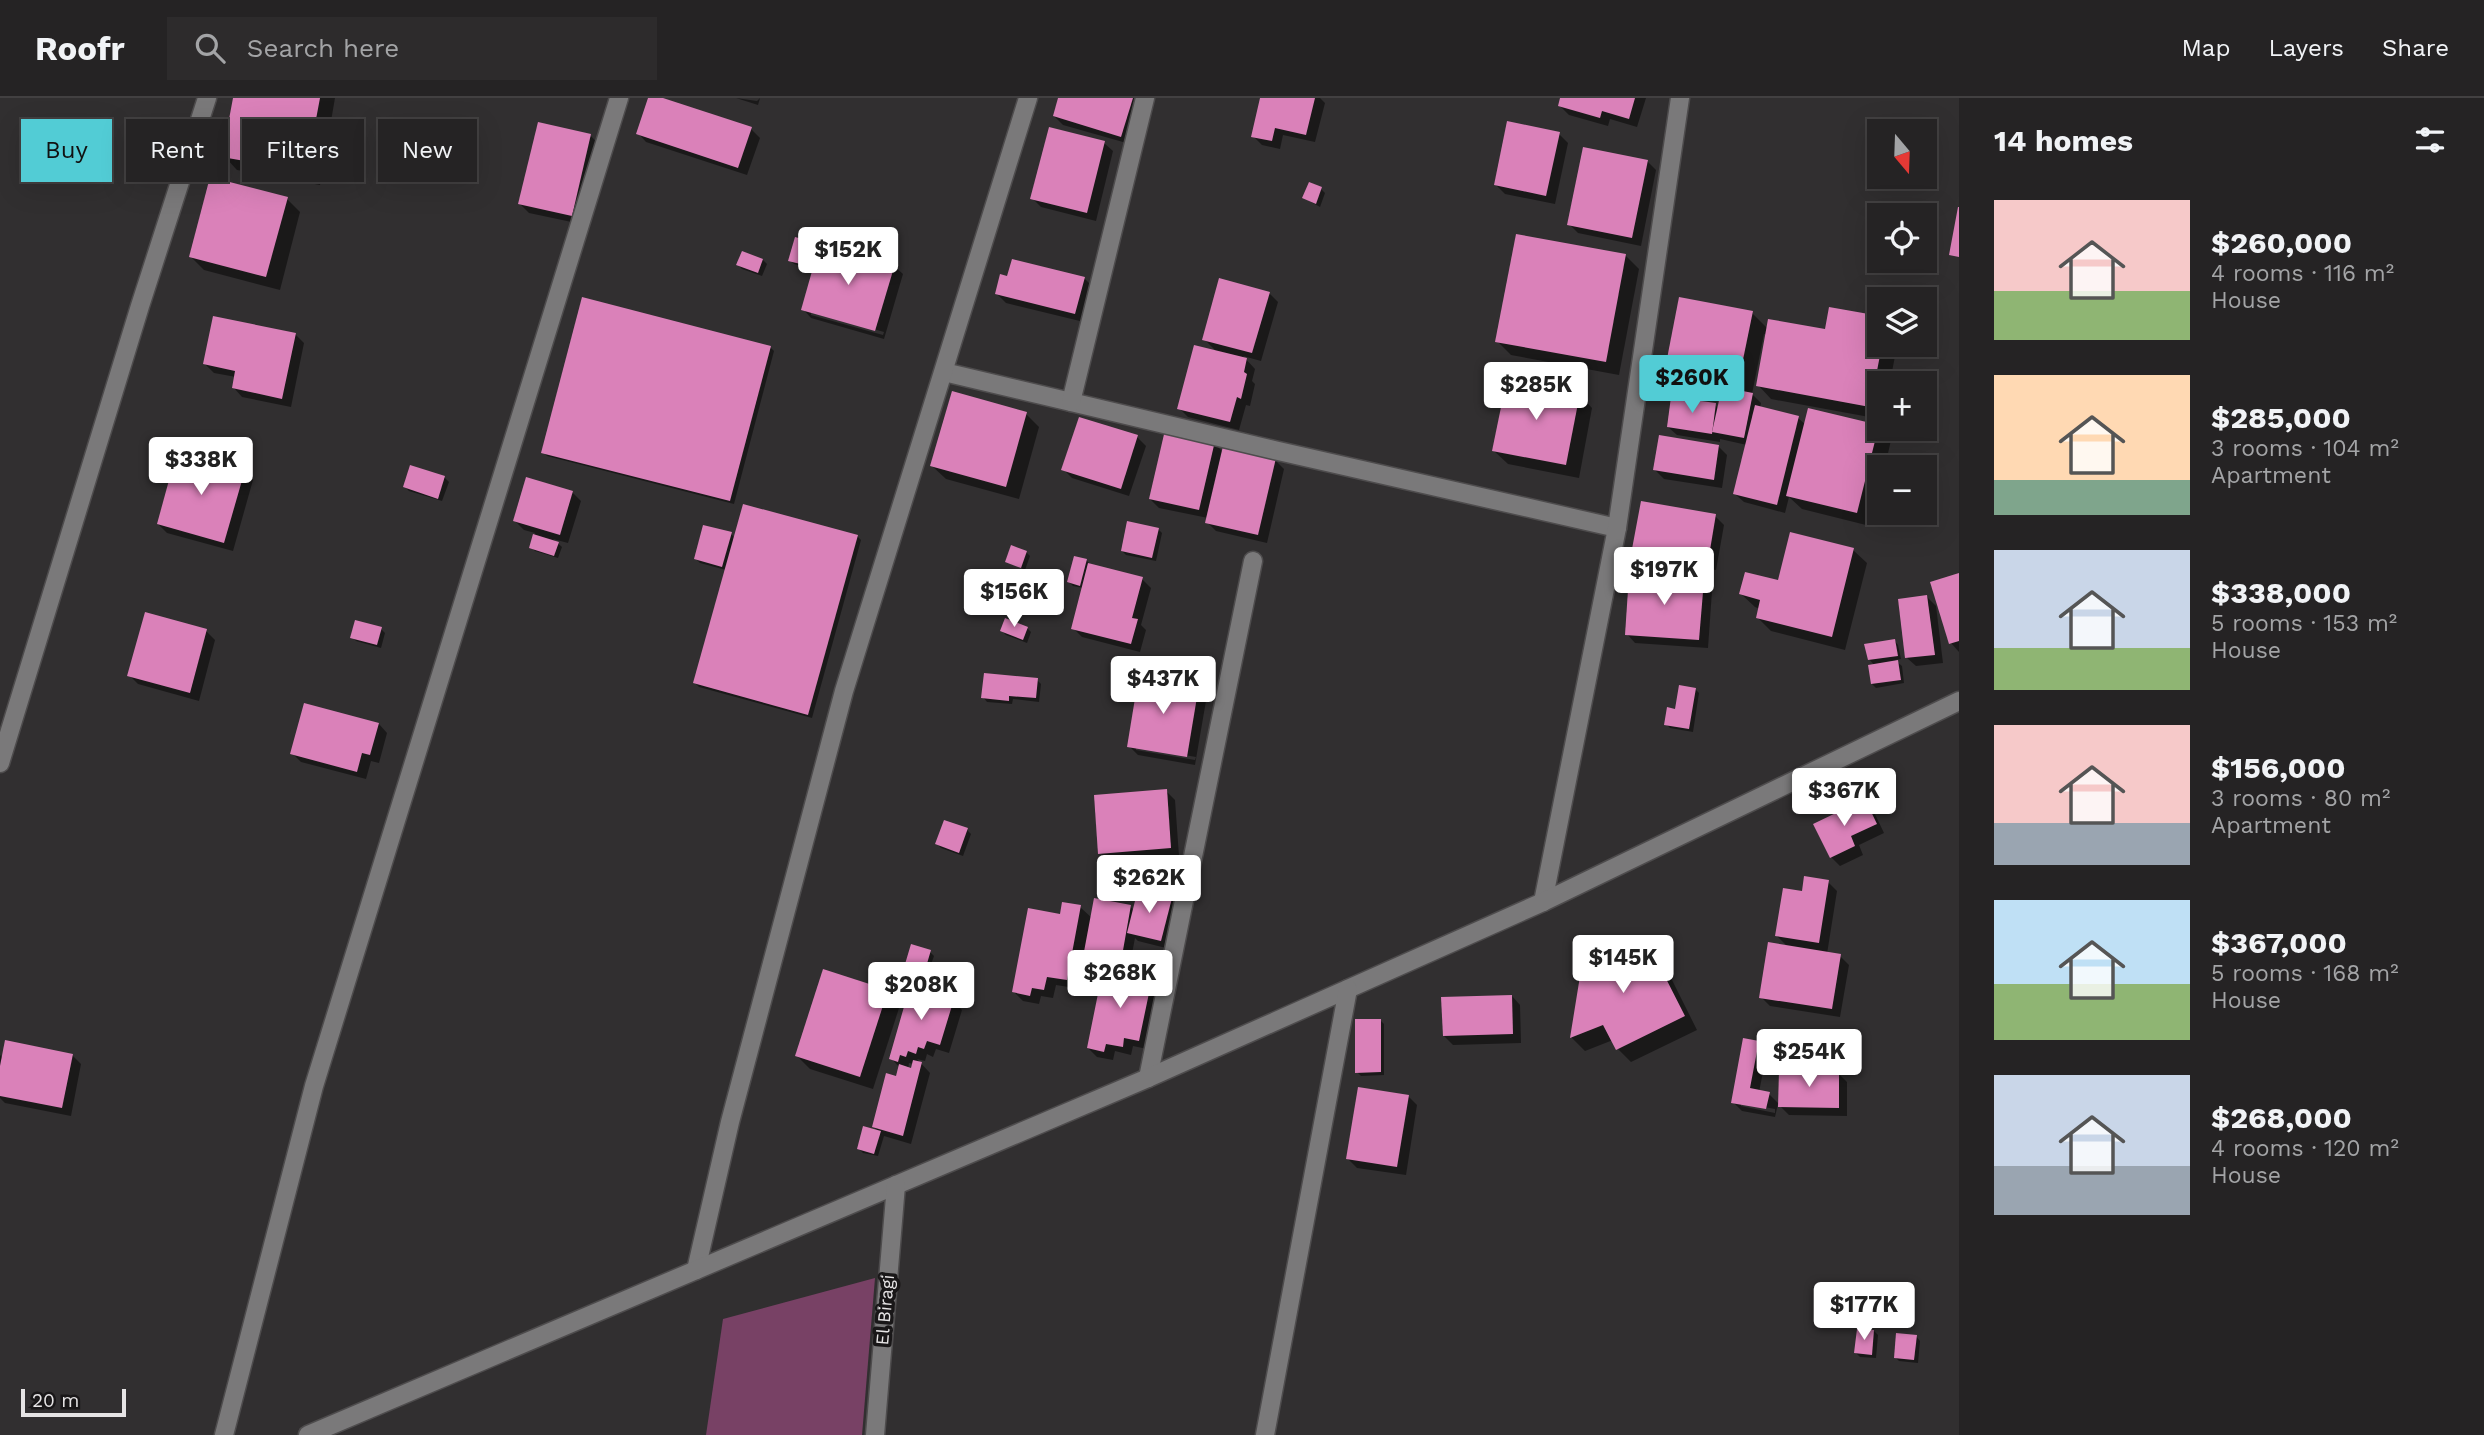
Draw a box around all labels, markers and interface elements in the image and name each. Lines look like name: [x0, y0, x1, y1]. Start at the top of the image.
search box: [167, 17, 657, 80]
text: Roofr: [35, 29, 125, 68]
icon: search: [191, 29, 229, 67]
text: Search here: [247, 33, 399, 63]
text: Map: [2182, 34, 2230, 62]
text: Layers: [2268, 34, 2344, 62]
text: Share: [2382, 34, 2449, 62]
chip: Buy: [21, 119, 112, 182]
chip: Rent: [126, 119, 228, 182]
chip: Filters: [242, 119, 364, 182]
chip: New: [378, 119, 477, 182]
north arrow: [1867, 119, 1937, 189]
map controls: [1867, 119, 1937, 525]
icon: filters: [2411, 121, 2449, 159]
text: 14 homes: [1994, 123, 2133, 158]
button: locate: [1867, 203, 1937, 273]
text: $260,000: [2211, 225, 2352, 260]
pin: $152K: [799, 228, 897, 287]
icon: home: [2050, 228, 2134, 312]
text: $152K: [814, 236, 882, 263]
text: 4 rooms · 116 m²: [2211, 260, 2394, 287]
button: layers: [1867, 287, 1937, 357]
text: House: [2211, 287, 2281, 314]
pin: $260K: [1643, 356, 1741, 415]
pin: $285K: [1487, 362, 1585, 422]
text: $260K: [1655, 364, 1729, 391]
text: $285K: [1500, 371, 1572, 398]
button: +: [1867, 371, 1937, 441]
text: $285,000: [2211, 400, 2351, 435]
icon: home: [2050, 403, 2134, 487]
text: 3 rooms · 104 m²: [2211, 435, 2399, 462]
pin: $338K: [152, 438, 250, 497]
text: $338K: [165, 446, 237, 473]
button: −: [1867, 455, 1937, 525]
text: Apartment: [2211, 462, 2331, 489]
pin: $197K: [1615, 547, 1713, 607]
text: $197K: [1630, 556, 1698, 583]
pin: $156K: [965, 570, 1063, 629]
text: $338,000: [2211, 575, 2351, 610]
text: $156K: [980, 578, 1048, 605]
icon: home: [2050, 578, 2134, 662]
text: 5 rooms · 153 m²: [2211, 610, 2397, 637]
text: House: [2211, 637, 2281, 664]
pin: $437K: [1114, 656, 1212, 716]
text: $437K: [1127, 665, 1199, 692]
text: $156,000: [2211, 750, 2346, 785]
icon: home: [2050, 753, 2134, 837]
pin: $367K: [1795, 768, 1893, 828]
text: $367K: [1808, 777, 1880, 804]
text: 3 rooms · 80 m²: [2211, 785, 2390, 812]
text: Apartment: [2211, 812, 2331, 839]
pin: $262K: [1100, 856, 1198, 915]
text: $262K: [1113, 864, 1185, 891]
text: $367,000: [2211, 925, 2347, 960]
icon: home: [2050, 928, 2134, 1012]
pin: $145K: [1574, 936, 1672, 995]
text: $145K: [1589, 944, 1657, 971]
pin: $268K: [1071, 950, 1169, 1010]
text: $268K: [1084, 959, 1156, 986]
text: 5 rooms · 168 m²: [2211, 960, 2399, 987]
pin: $208K: [872, 962, 970, 1022]
text: $208K: [884, 971, 958, 998]
text: House: [2211, 987, 2281, 1014]
pin: $254K: [1760, 1030, 1858, 1089]
text: $254K: [1773, 1038, 1845, 1065]
text: $268,000: [2211, 1100, 2352, 1135]
icon: home: [2050, 1103, 2134, 1187]
text: 4 rooms · 120 m²: [2211, 1135, 2399, 1162]
text: House: [2211, 1162, 2281, 1189]
street label: El Biragi: [871, 1274, 898, 1346]
pin: $177K: [1815, 1282, 1913, 1342]
text: $177K: [1830, 1291, 1898, 1318]
scale bar: [21, 1386, 126, 1418]
text: 20 m: [32, 1389, 79, 1412]

